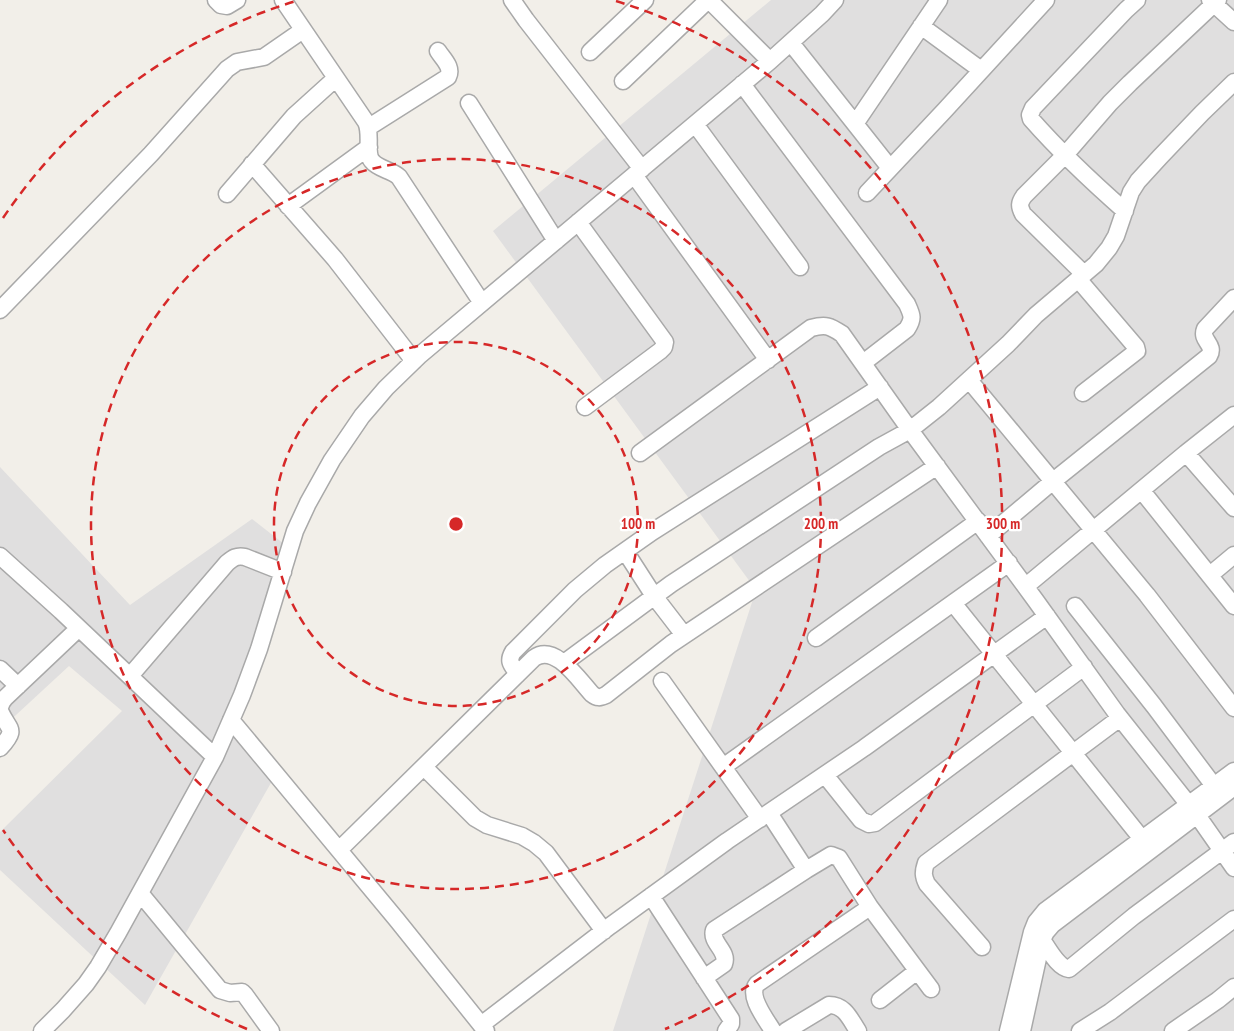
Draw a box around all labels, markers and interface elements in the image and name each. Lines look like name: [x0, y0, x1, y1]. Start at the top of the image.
text: 100 m: [621, 514, 655, 533]
text: 200 m: [804, 514, 838, 533]
text: 300 m: [986, 514, 1020, 533]
centre of rings: [447, 515, 465, 533]

